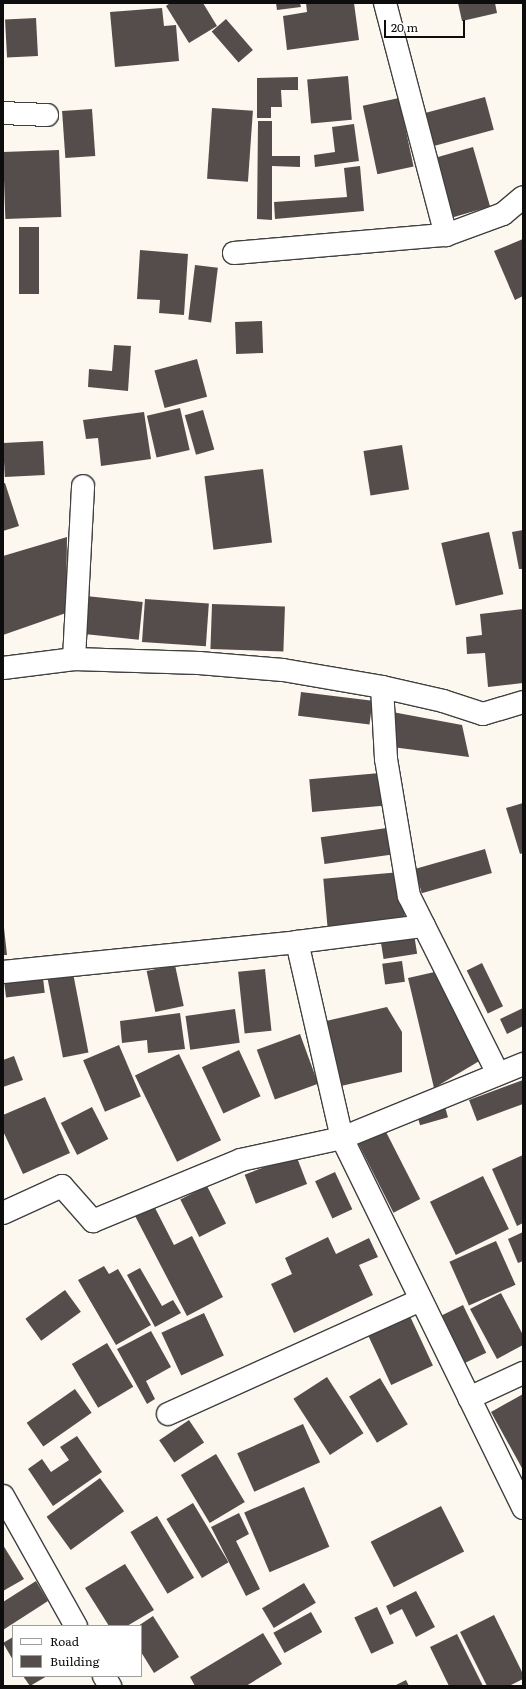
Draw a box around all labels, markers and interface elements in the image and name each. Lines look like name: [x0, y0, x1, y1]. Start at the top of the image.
scale bar: [386, 12, 467, 38]
text: 20 m: [391, 18, 418, 36]
legend: [12, 1625, 142, 1677]
text: Road: [50, 1632, 79, 1650]
text: Building: [50, 1652, 99, 1670]

